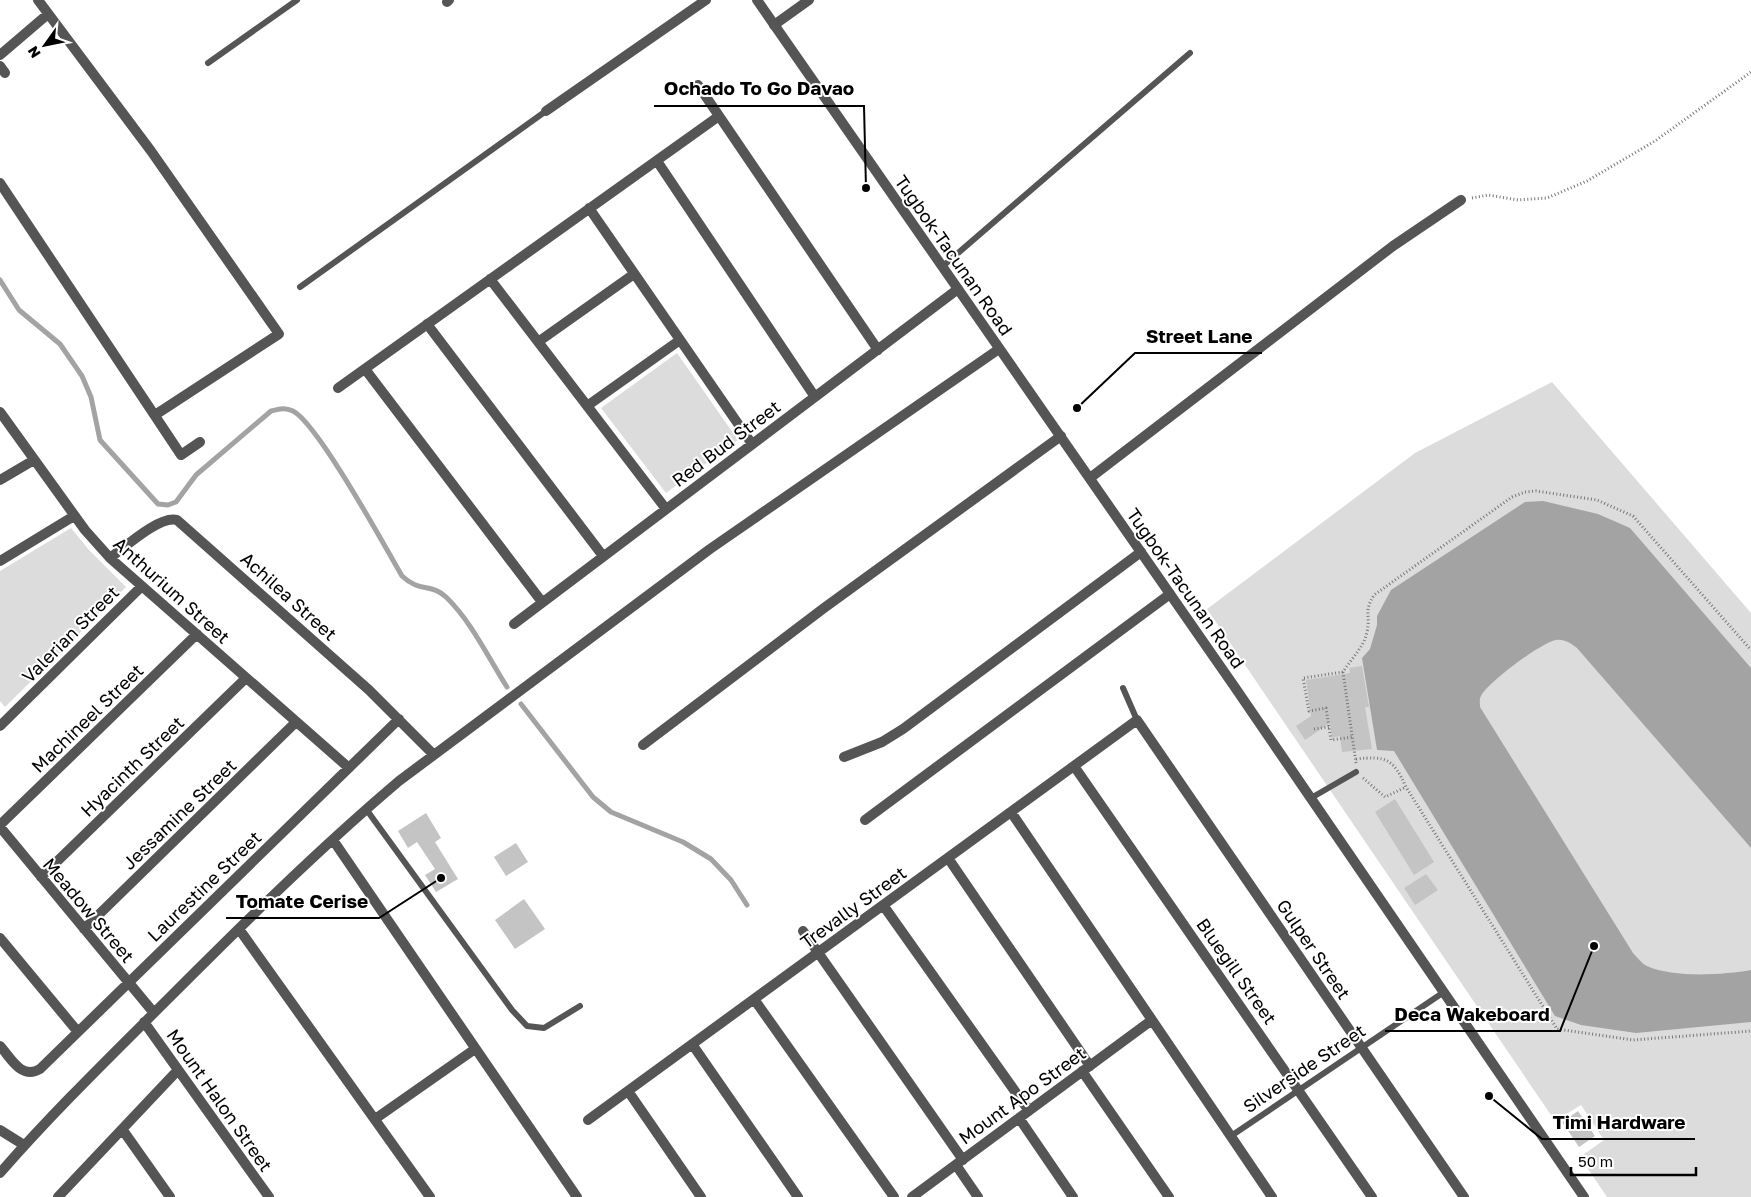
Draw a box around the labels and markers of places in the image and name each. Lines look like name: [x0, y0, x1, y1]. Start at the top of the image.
callout: Ochado To Go Davao: [654, 72, 864, 106]
callout: Street Lane: [1135, 319, 1262, 353]
callout: Tomate Cerise: [226, 884, 379, 918]
callout: Deca Wakeboard: [1385, 997, 1560, 1031]
callout: Timi Hardware: [1542, 1105, 1695, 1139]

